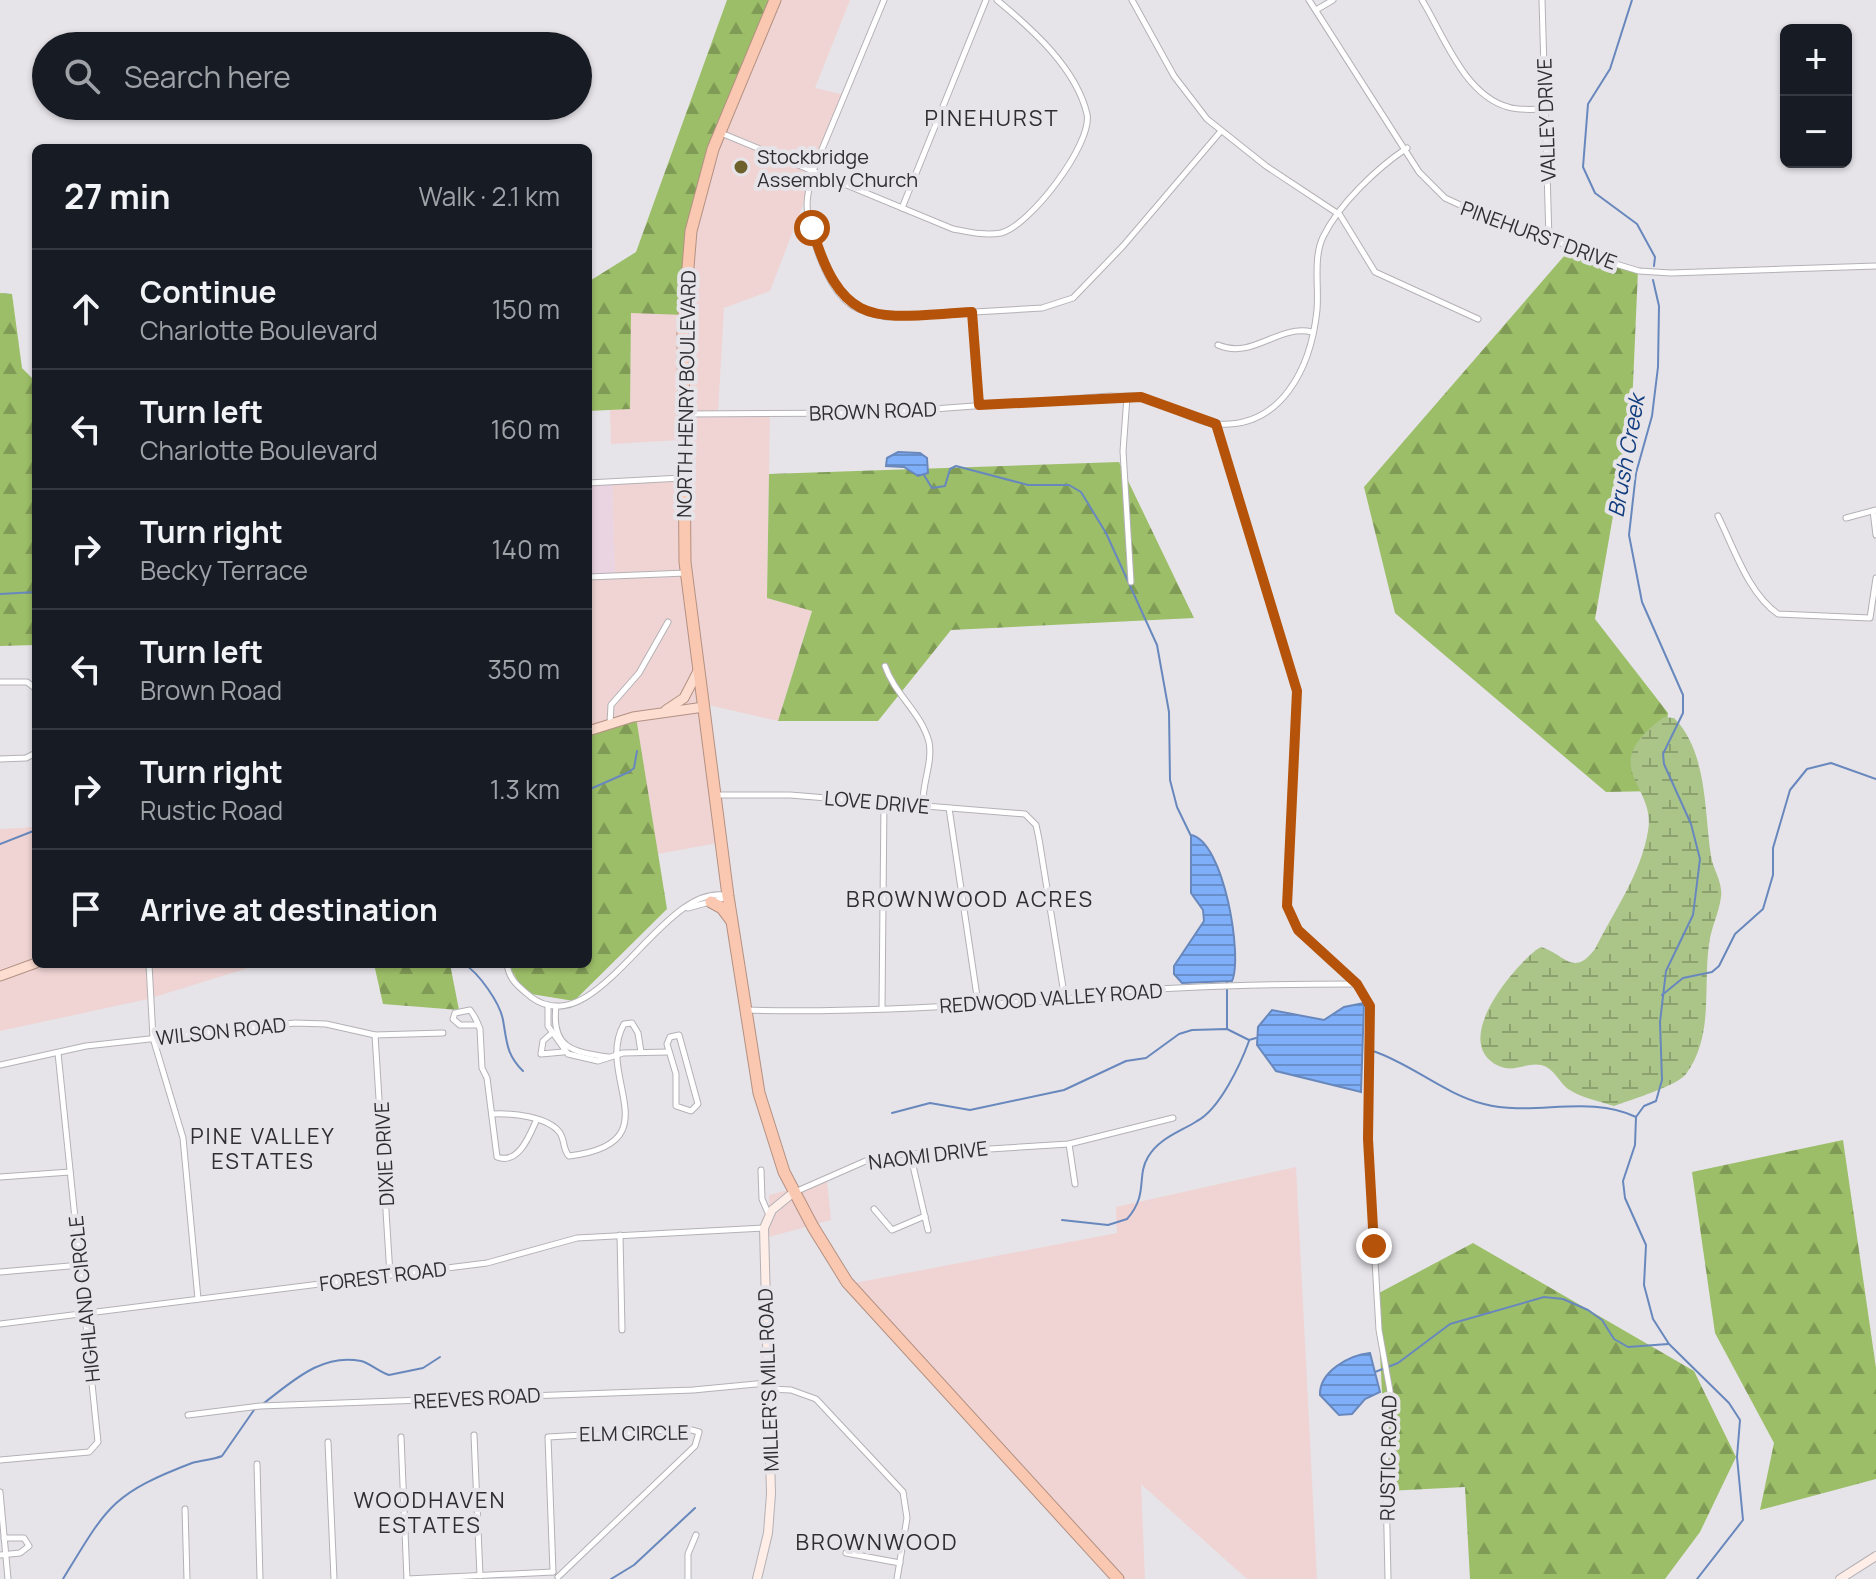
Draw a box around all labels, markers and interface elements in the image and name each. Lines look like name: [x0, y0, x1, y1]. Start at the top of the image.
map controls: [1780, 24, 1852, 168]
button: +: [1780, 24, 1852, 96]
search box: [32, 32, 592, 120]
icon: search: [60, 54, 104, 98]
text: Search here: [124, 56, 291, 97]
street label: VALLEY DRIVE: [1530, 58, 1562, 182]
button: −: [1780, 96, 1852, 168]
district label: PINEHURST: [924, 103, 1060, 133]
place label: Stockbridge Assembly Church: [757, 143, 918, 193]
marker: Stockbridge Assembly Church: [732, 158, 750, 176]
text: 27 min: [64, 173, 171, 219]
text: Walk · 2.1 km: [419, 178, 560, 214]
street label: PINEHURST DRIVE: [1457, 194, 1621, 276]
route start: [794, 210, 830, 246]
street label: NORTH HENRY BOULEVARD: [670, 270, 702, 518]
text: Continue: [140, 271, 276, 312]
icon: ahead: [64, 287, 108, 331]
text: 150 m: [492, 291, 560, 327]
text: Charlotte Boulevard: [140, 312, 378, 348]
water label: Brush Creek: [1600, 390, 1652, 519]
text: Turn left: [140, 391, 263, 432]
street label: BROWN ROAD: [809, 395, 937, 427]
icon: left: [64, 407, 108, 451]
text: 160 m: [491, 411, 560, 447]
text: Charlotte Boulevard: [140, 432, 378, 468]
text: Turn right: [140, 511, 283, 552]
icon: right: [64, 527, 108, 571]
text: 140 m: [491, 531, 560, 567]
text: Becky Terrace: [140, 552, 308, 588]
text: Turn left: [140, 631, 263, 672]
icon: left: [64, 647, 108, 691]
text: 350 m: [487, 651, 560, 687]
text: Brown Road: [140, 672, 282, 708]
text: Turn right: [140, 751, 283, 792]
icon: right: [64, 767, 108, 811]
text: 1.3 km: [490, 771, 560, 807]
street label: LOVE DRIVE: [823, 784, 931, 820]
text: Rustic Road: [140, 792, 283, 828]
district label: BROWNWOOD ACRES: [846, 884, 1094, 914]
icon: arrive: [64, 887, 108, 931]
text: Arrive at destination: [140, 889, 438, 930]
street label: REDWOOD VALLEY ROAD: [938, 977, 1164, 1019]
street label: WILSON ROAD: [155, 1011, 287, 1051]
street label: DIXIE DRIVE: [368, 1101, 400, 1207]
district label: PINE VALLEY ESTATES: [190, 1121, 336, 1176]
street label: NAOMI DRIVE: [867, 1134, 989, 1176]
street label: HIGHLAND CIRCLE: [62, 1214, 106, 1384]
route end: [1356, 1228, 1392, 1264]
street label: FOREST ROAD: [318, 1255, 448, 1297]
street label: MILLER'S MILL ROAD: [751, 1288, 785, 1472]
street label: REEVES ROAD: [413, 1381, 541, 1415]
street label: RUSTIC ROAD: [1373, 1395, 1403, 1521]
street label: ELM CIRCLE: [579, 1419, 689, 1447]
district label: WOODHAVEN ESTATES: [353, 1485, 507, 1540]
district label: BROWNWOOD: [795, 1527, 959, 1557]

